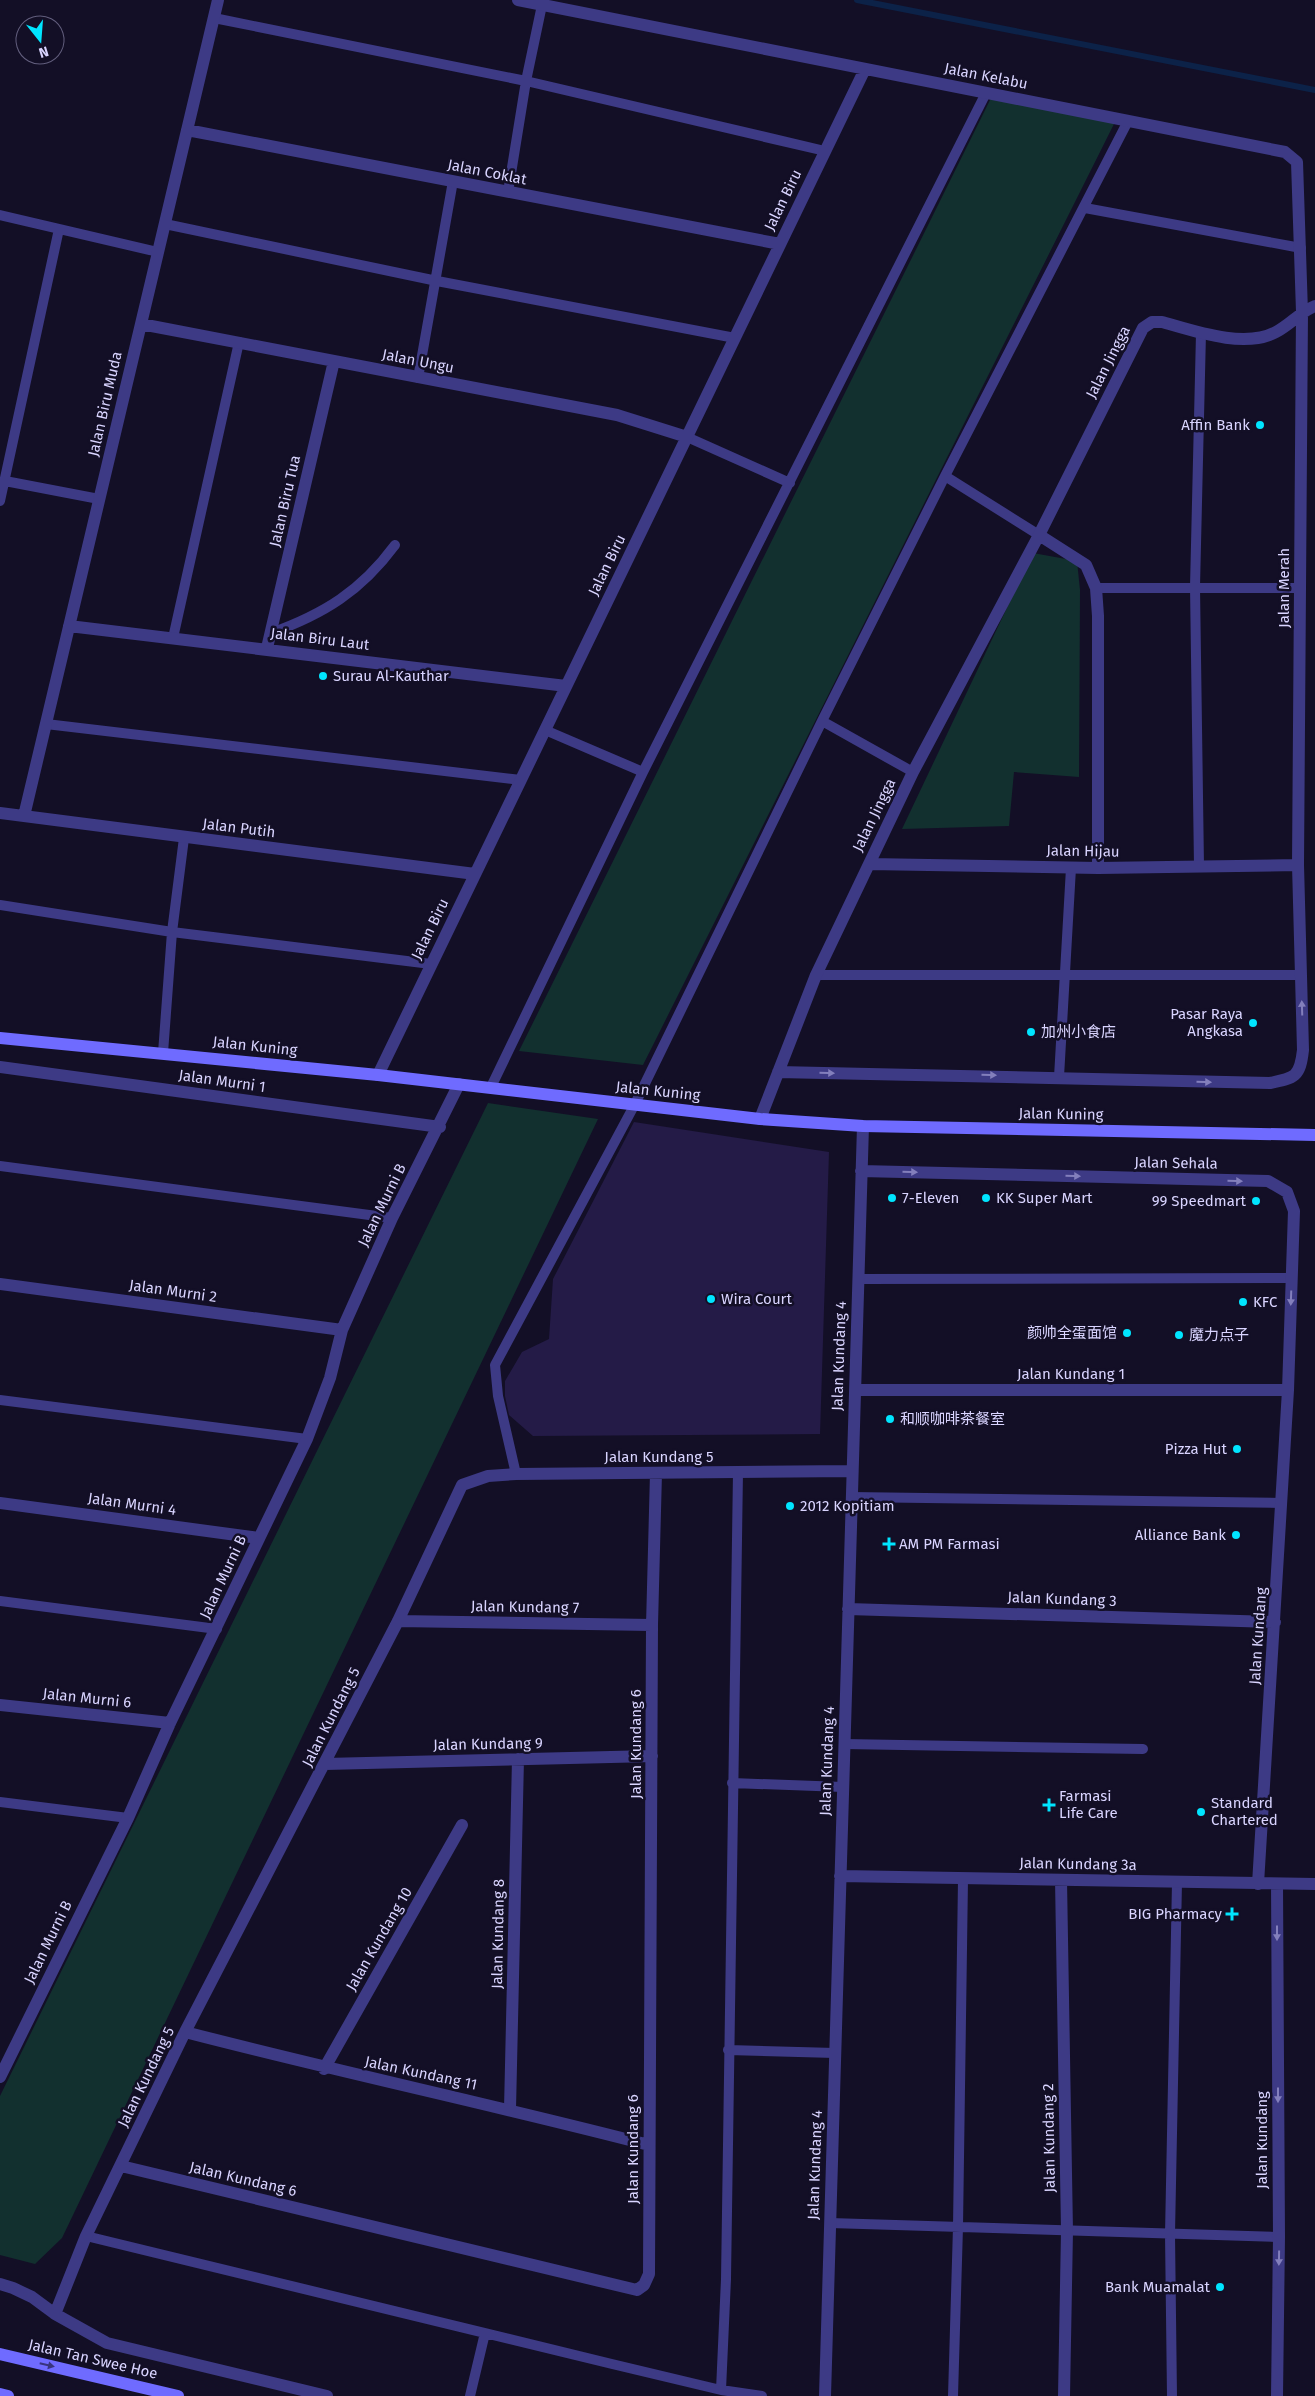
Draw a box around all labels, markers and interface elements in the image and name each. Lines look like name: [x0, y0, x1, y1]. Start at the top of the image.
north arrow: [15, 15, 65, 65]
text: N: [37, 42, 51, 61]
street label: Jalan Kelabu: [943, 59, 1029, 93]
street label: Jalan Coklat: [446, 156, 529, 189]
street label: Jalan Biru: [761, 167, 805, 233]
street label: Jalan Jingga: [1082, 323, 1134, 401]
street label: Jalan Ungu: [380, 345, 456, 377]
street label: Jalan Biru Muda: [84, 350, 126, 458]
place label: Affin Bank: [1181, 416, 1250, 434]
marker: Affin Bank: [1254, 419, 1266, 431]
street label: Jalan Biru Tua: [266, 453, 304, 549]
street label: Jalan Biru: [585, 532, 629, 598]
street label: Jalan Merah: [1275, 548, 1293, 628]
street label: Jalan Biru Laut: [270, 624, 371, 654]
place label: Surau Al-Kauthar: [333, 667, 449, 685]
marker: Surau Al-Kauthar: [317, 670, 329, 682]
street label: Jalan Jingga: [849, 776, 899, 854]
street label: Jalan Putih: [202, 815, 276, 841]
street label: Jalan Hijau: [1046, 841, 1120, 861]
street label: Jalan Biru: [408, 896, 452, 962]
one-way arrow: [1297, 1000, 1305, 1016]
place label: Pasar Raya Angkasa: [1170, 1005, 1243, 1040]
marker: Pasar Raya Angkasa: [1247, 1017, 1259, 1029]
place label: 加州小食店: [1041, 1023, 1116, 1041]
marker: 加州小食店: [1025, 1026, 1037, 1038]
street label: Jalan Kuning: [212, 1033, 298, 1059]
street label: Jalan Murni 1: [177, 1066, 267, 1096]
one-way arrow: [819, 1069, 835, 1077]
one-way arrow: [981, 1072, 997, 1080]
street label: Jalan Kuning: [615, 1078, 701, 1104]
one-way arrow: [1196, 1078, 1212, 1086]
street label: Jalan Kuning: [1018, 1104, 1104, 1124]
street label: Jalan Sehala: [1134, 1153, 1218, 1173]
street label: Jalan Murni B: [354, 1161, 410, 1249]
one-way arrow: [902, 1169, 918, 1177]
one-way arrow: [1065, 1173, 1081, 1181]
one-way arrow: [1227, 1177, 1243, 1185]
place label: 7-Eleven: [902, 1189, 959, 1207]
place label: KK Super Mart: [996, 1189, 1093, 1207]
marker: 7-Eleven: [886, 1192, 898, 1204]
marker: KK Super Mart: [980, 1192, 992, 1204]
place label: 99 Speedmart: [1152, 1192, 1247, 1210]
marker: 99 Speedmart: [1250, 1195, 1262, 1207]
street label: Jalan Murni 2: [128, 1276, 218, 1306]
place label: Wira Court: [721, 1290, 792, 1308]
one-way arrow: [1287, 1291, 1295, 1307]
marker: Wira Court: [705, 1293, 717, 1305]
place label: KFC: [1253, 1293, 1278, 1311]
marker: KFC: [1237, 1296, 1249, 1308]
street label: Jalan Kundang 4: [828, 1301, 850, 1411]
place label: 颜帅全蛋面馆: [1027, 1324, 1117, 1342]
place label: 魔力点子: [1189, 1326, 1249, 1344]
marker: 颜帅全蛋面馆: [1121, 1327, 1133, 1339]
marker: 魔力点子: [1173, 1329, 1185, 1341]
street label: Jalan Kundang 1: [1017, 1365, 1125, 1383]
place label: 和顺咖啡茶餐室: [900, 1410, 1005, 1428]
marker: 和顺咖啡茶餐室: [884, 1413, 896, 1425]
place label: Pizza Hut: [1165, 1440, 1228, 1458]
marker: Pizza Hut: [1231, 1443, 1243, 1455]
street label: Jalan Kundang 5: [604, 1448, 714, 1466]
street label: Jalan Murni 4: [87, 1489, 177, 1519]
place label: 2012 Kopitiam: [800, 1497, 895, 1515]
marker: 2012 Kopitiam: [784, 1500, 796, 1512]
place label: Alliance Bank: [1135, 1526, 1226, 1544]
marker: Alliance Bank: [1230, 1529, 1242, 1541]
street label: Jalan Murni B: [196, 1532, 250, 1622]
place label: AM PM Farmasi: [899, 1535, 1000, 1553]
marker: AM PM Farmasi: [883, 1538, 895, 1550]
street label: Jalan Kundang: [1246, 1586, 1270, 1685]
street label: Jalan Kundang 3: [1007, 1588, 1117, 1610]
street label: Jalan Kundang 7: [471, 1597, 580, 1617]
street label: Jalan Kundang 5: [298, 1664, 364, 1770]
street label: Jalan Murni 6: [42, 1684, 132, 1712]
street label: Jalan Kundang 6: [627, 1689, 645, 1799]
street label: Jalan Kundang 4: [816, 1706, 838, 1816]
street label: Jalan Kundang 9: [433, 1734, 543, 1754]
place label: Farmasi Life Care: [1059, 1787, 1118, 1822]
place label: Standard Chartered: [1211, 1794, 1278, 1829]
marker: Farmasi Life Care: [1043, 1799, 1055, 1811]
marker: Standard Chartered: [1195, 1806, 1207, 1818]
street label: Jalan Kundang 3a: [1019, 1854, 1137, 1874]
street label: Jalan Kundang 8: [488, 1879, 508, 1989]
street label: Jalan Kundang 10: [342, 1884, 416, 1994]
street label: Jalan Murni B: [20, 1898, 76, 1986]
place label: BIG Pharmacy: [1128, 1905, 1223, 1923]
marker: BIG Pharmacy: [1226, 1908, 1238, 1920]
one-way arrow: [1273, 1925, 1281, 1941]
street label: Jalan Kundang 5: [114, 2024, 178, 2130]
street label: Jalan Kundang 11: [363, 2052, 479, 2094]
street label: Jalan Kundang 2: [1039, 2083, 1059, 2193]
one-way arrow: [1274, 2087, 1282, 2103]
street label: Jalan Kundang: [1253, 2091, 1271, 2189]
street label: Jalan Kundang 6: [624, 2094, 642, 2204]
street label: Jalan Kundang 4: [804, 2110, 826, 2220]
street label: Jalan Kundang 6: [188, 2158, 298, 2200]
one-way arrow: [1275, 2250, 1283, 2266]
place label: Bank Muamalat: [1105, 2278, 1211, 2296]
marker: Bank Muamalat: [1214, 2281, 1226, 2293]
street label: Jalan Tan Swee Hoe: [27, 2335, 159, 2383]
one-way arrow: [40, 2361, 55, 2369]

